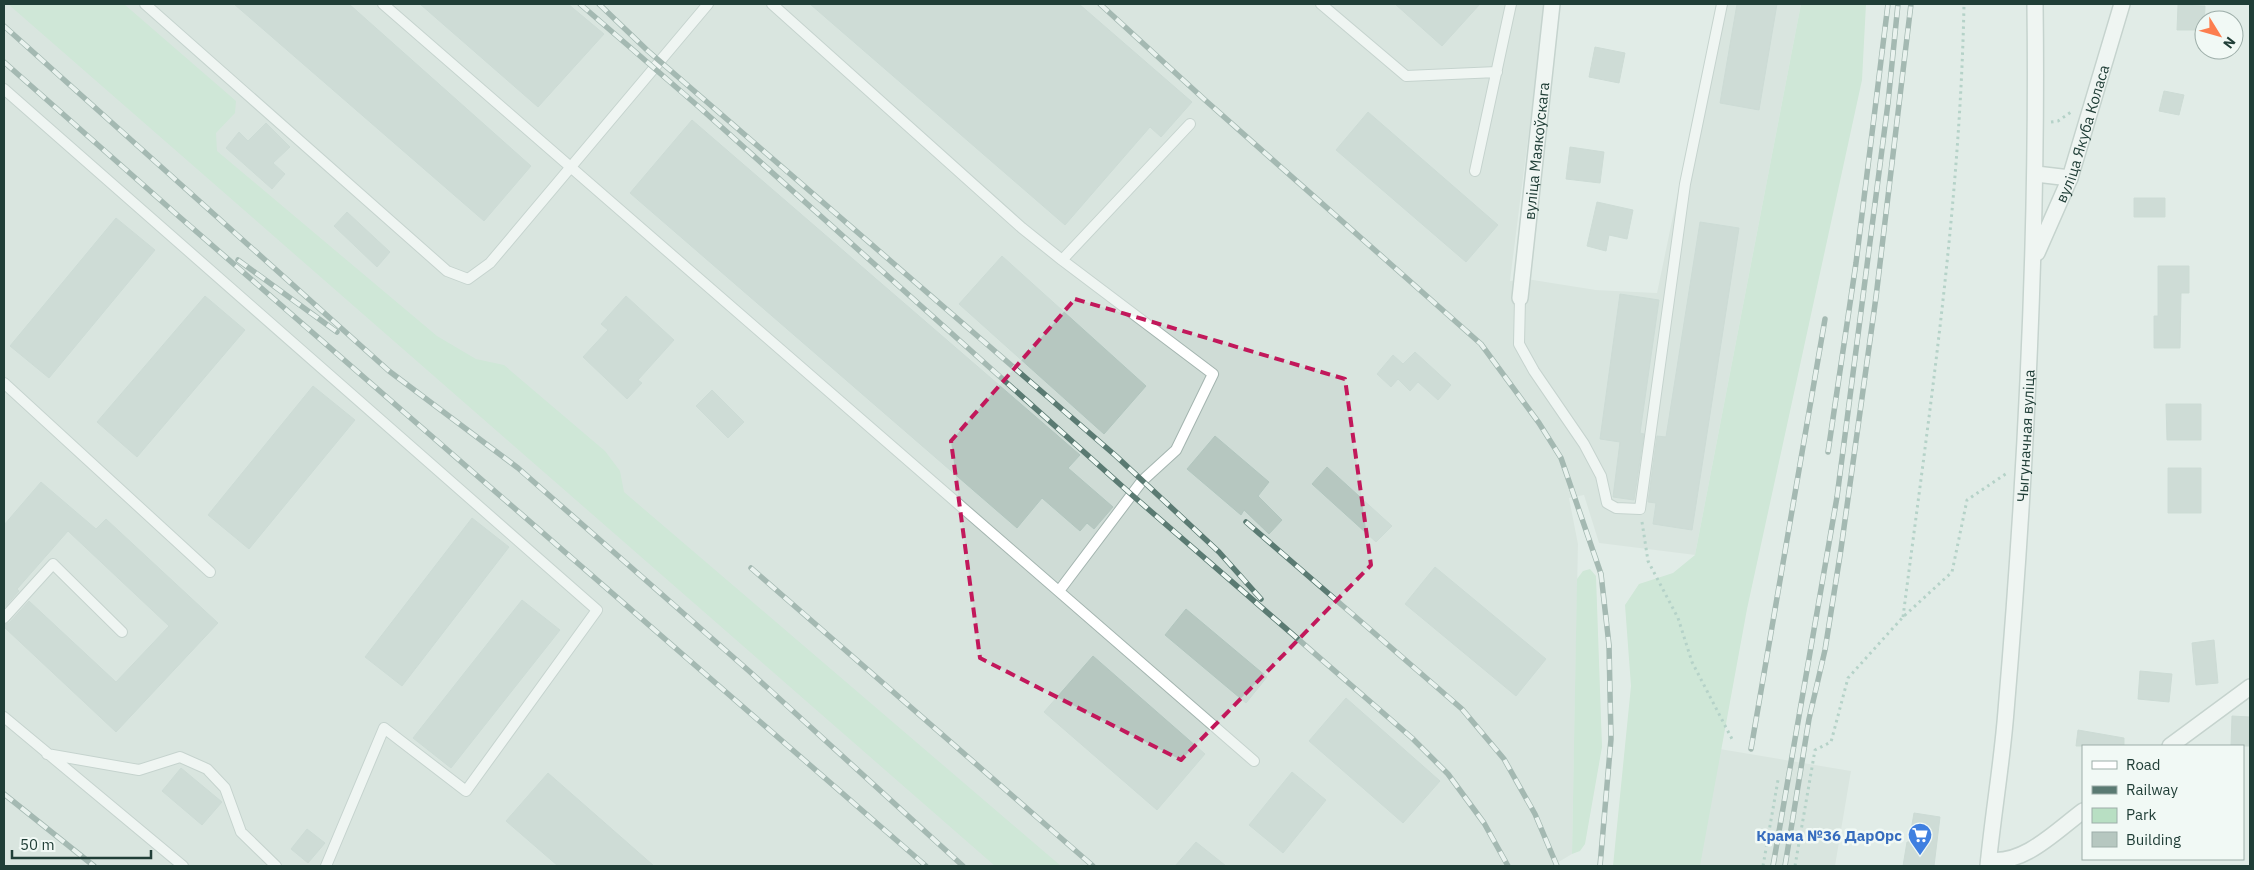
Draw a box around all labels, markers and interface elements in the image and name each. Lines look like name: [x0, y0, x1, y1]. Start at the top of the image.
north arrow: [2194, 10, 2244, 60]
text: N: [2219, 33, 2240, 52]
street label: вуліца Якуба Коласа: [2051, 62, 2113, 205]
street label: вуліца Маякоўскага: [1519, 81, 1553, 221]
street label: Чыгуначная вуліца: [2012, 369, 2038, 503]
legend: [2082, 745, 2244, 860]
text: Road: [2126, 755, 2161, 774]
text: Railway: [2126, 780, 2179, 799]
text: Park: [2126, 805, 2156, 824]
supermarket icon: Крама №36 ДарОрс: [1907, 822, 1933, 856]
place label: Крама №36 ДарОрс: [1756, 826, 1902, 845]
scale bar: [12, 828, 151, 860]
text: Building: [2126, 830, 2181, 849]
text: 50 m: [20, 835, 55, 854]

